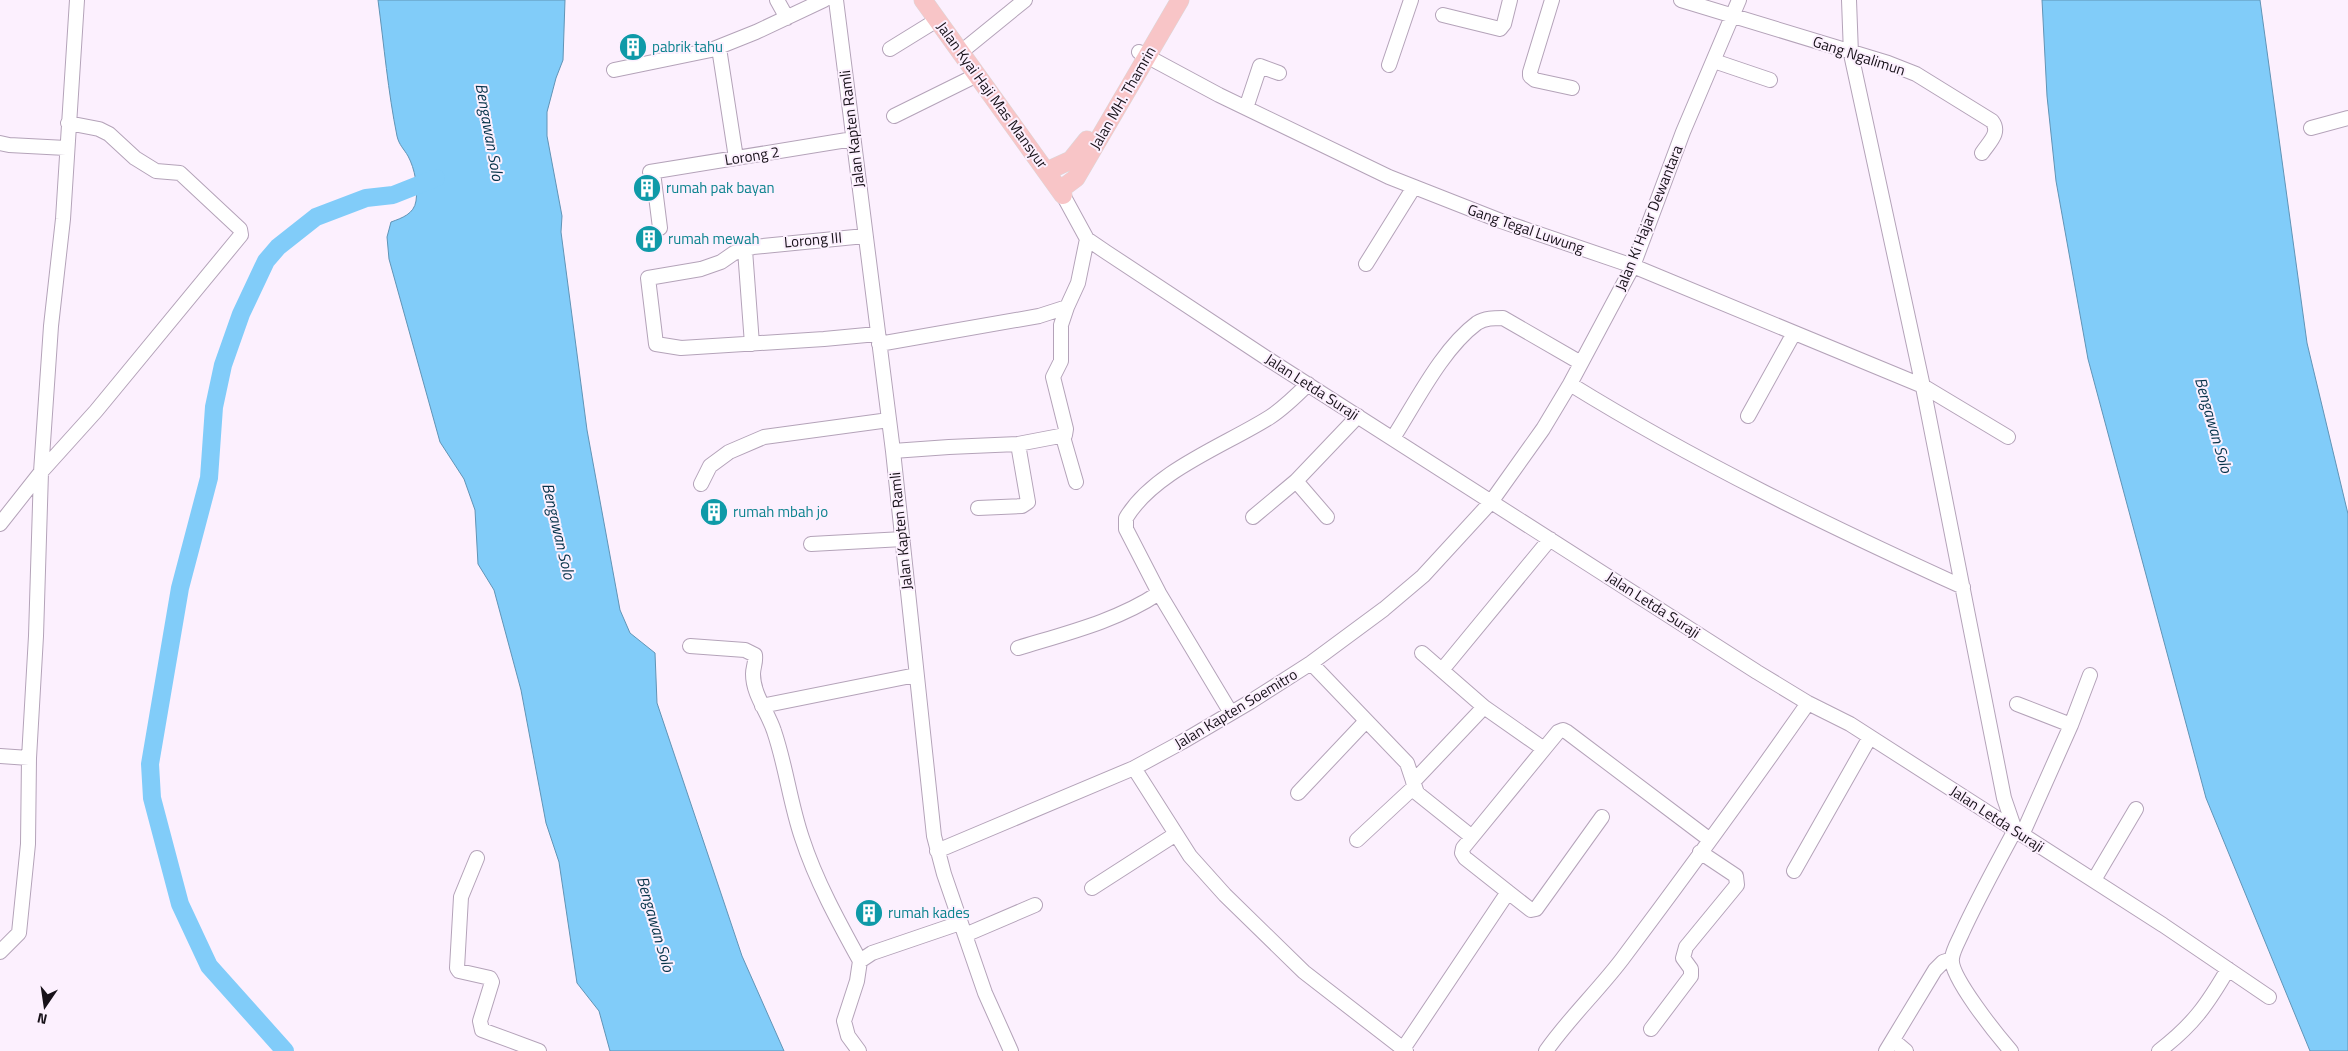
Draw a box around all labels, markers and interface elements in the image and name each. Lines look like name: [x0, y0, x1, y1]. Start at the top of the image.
street label: Jalan Kyai Haji Mas Mansyur: [931, 16, 1054, 173]
street label: Gang Ngalimun: [1810, 30, 1909, 81]
building icon: pabrik tahu: [618, 32, 648, 62]
place label: pabrik tahu: [652, 35, 723, 58]
street label: Jalan MH. Thamrin: [1084, 42, 1162, 154]
street label: Jalan Kapten Ramli: [833, 69, 870, 189]
water label: Bengawan Solo: [470, 81, 511, 184]
street label: Lorong 2: [723, 140, 781, 171]
street label: Jalan Ki Hajar Dewantara: [1609, 141, 1689, 294]
building icon: rumah pak bayan: [632, 173, 662, 203]
place label: rumah pak bayan: [666, 176, 774, 199]
street label: Gang Tegal Luwung: [1465, 198, 1588, 259]
building icon: rumah mewah: [634, 224, 664, 254]
street label: Lorong III: [783, 226, 843, 253]
place label: rumah mewah: [668, 227, 760, 250]
street label: Jalan Letda Suraji: [1261, 347, 1364, 426]
water label: Bengawan Solo: [2189, 374, 2239, 477]
street label: Jalan Kapten Ramli: [883, 471, 918, 591]
water label: Bengawan Solo: [536, 480, 582, 583]
building icon: rumah mbah jo: [699, 497, 729, 527]
place label: rumah mbah jo: [733, 500, 828, 523]
street label: Jalan Letda Suraji: [1602, 565, 1705, 644]
street label: Jalan Kapten Soemitro: [1170, 663, 1302, 754]
street label: Jalan Letda Suraji: [1946, 779, 2049, 858]
water label: Bengawan Solo: [631, 873, 681, 976]
building icon: rumah kades: [854, 898, 884, 928]
place label: rumah kades: [888, 901, 970, 924]
north arrow: [20, 981, 70, 1031]
text: N: [35, 1008, 49, 1030]

